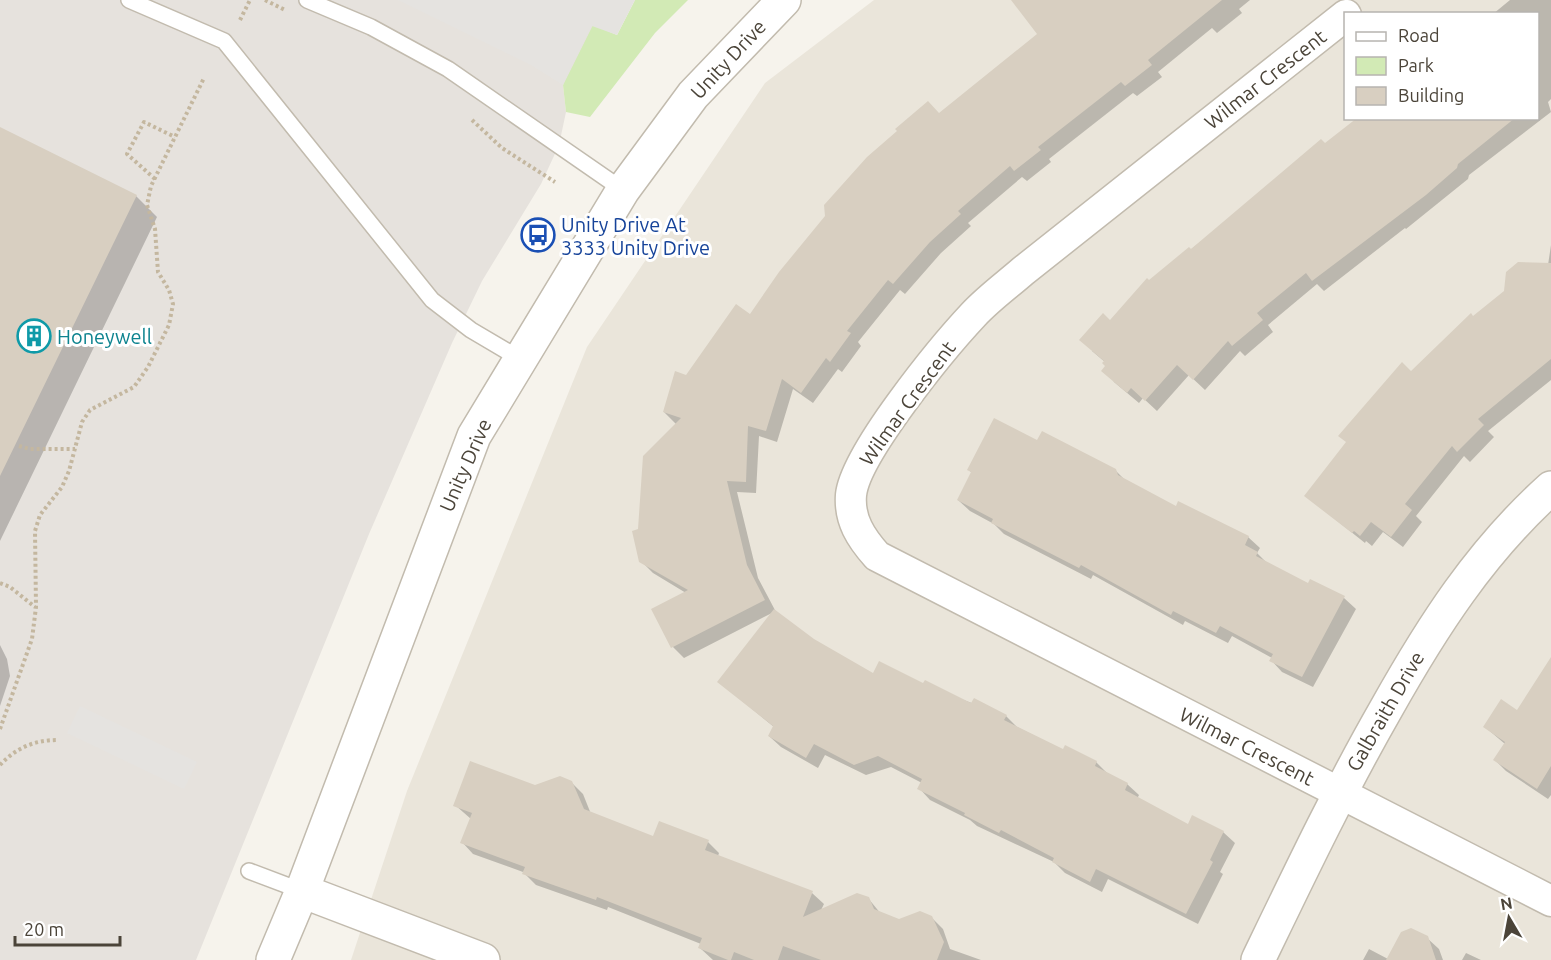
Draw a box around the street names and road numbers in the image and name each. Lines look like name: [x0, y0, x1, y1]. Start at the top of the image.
street label: Unity Drive: [686, 15, 770, 103]
street label: Wilmar Crescent: [1200, 24, 1330, 134]
street label: Wilmar Crescent: [854, 336, 960, 470]
street label: Unity Drive: [434, 415, 496, 515]
street label: Galbraith Drive: [1341, 647, 1429, 775]
street label: Wilmar Crescent: [1176, 702, 1318, 790]

